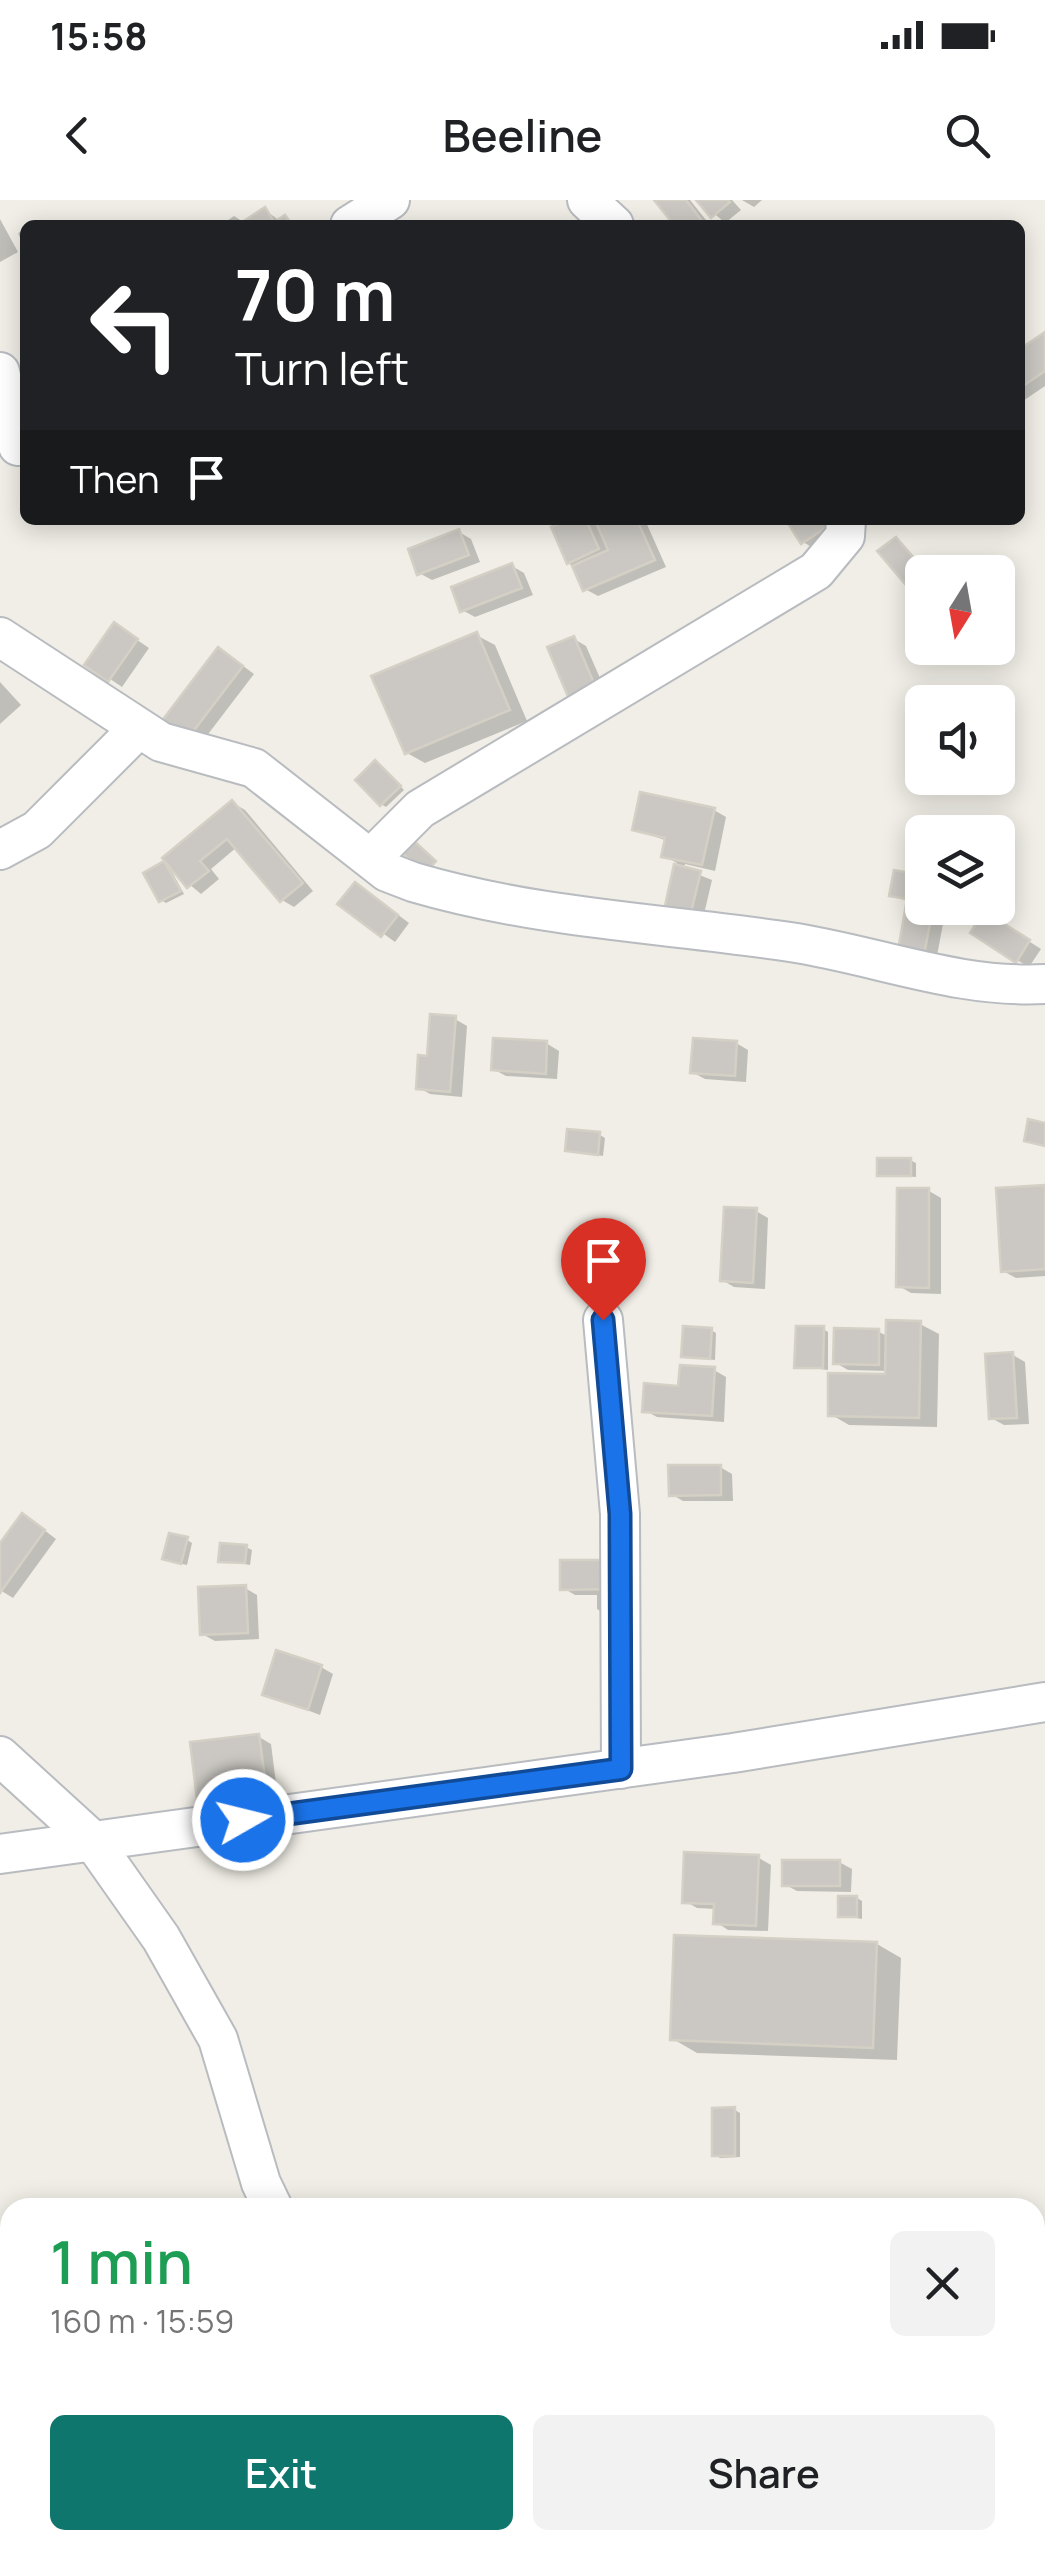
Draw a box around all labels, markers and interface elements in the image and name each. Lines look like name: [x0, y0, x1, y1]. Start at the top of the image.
text: 15:58: [50, 9, 147, 61]
text: Beeline: [443, 104, 602, 166]
icon: back: [50, 108, 105, 163]
icon: search: [940, 108, 995, 163]
text: 70 m: [235, 246, 395, 342]
icon: left: [70, 260, 200, 390]
text: Turn left: [235, 337, 409, 399]
icon: arrive: [179, 450, 234, 505]
text: Then: [70, 452, 159, 504]
north arrow: [905, 555, 1015, 665]
map controls: [905, 555, 1015, 925]
button: sound: [905, 685, 1015, 795]
button: layers: [905, 815, 1015, 925]
pin: [561, 1218, 646, 1321]
icon: arrive: [576, 1233, 631, 1288]
position arrow: [191, 1768, 295, 1872]
text: 1 min: [50, 2220, 193, 2302]
button: close: [890, 2231, 995, 2336]
text: 160 m · 15:59: [50, 2299, 234, 2343]
button: Exit: [50, 2415, 513, 2530]
button: Share: [533, 2415, 995, 2530]

